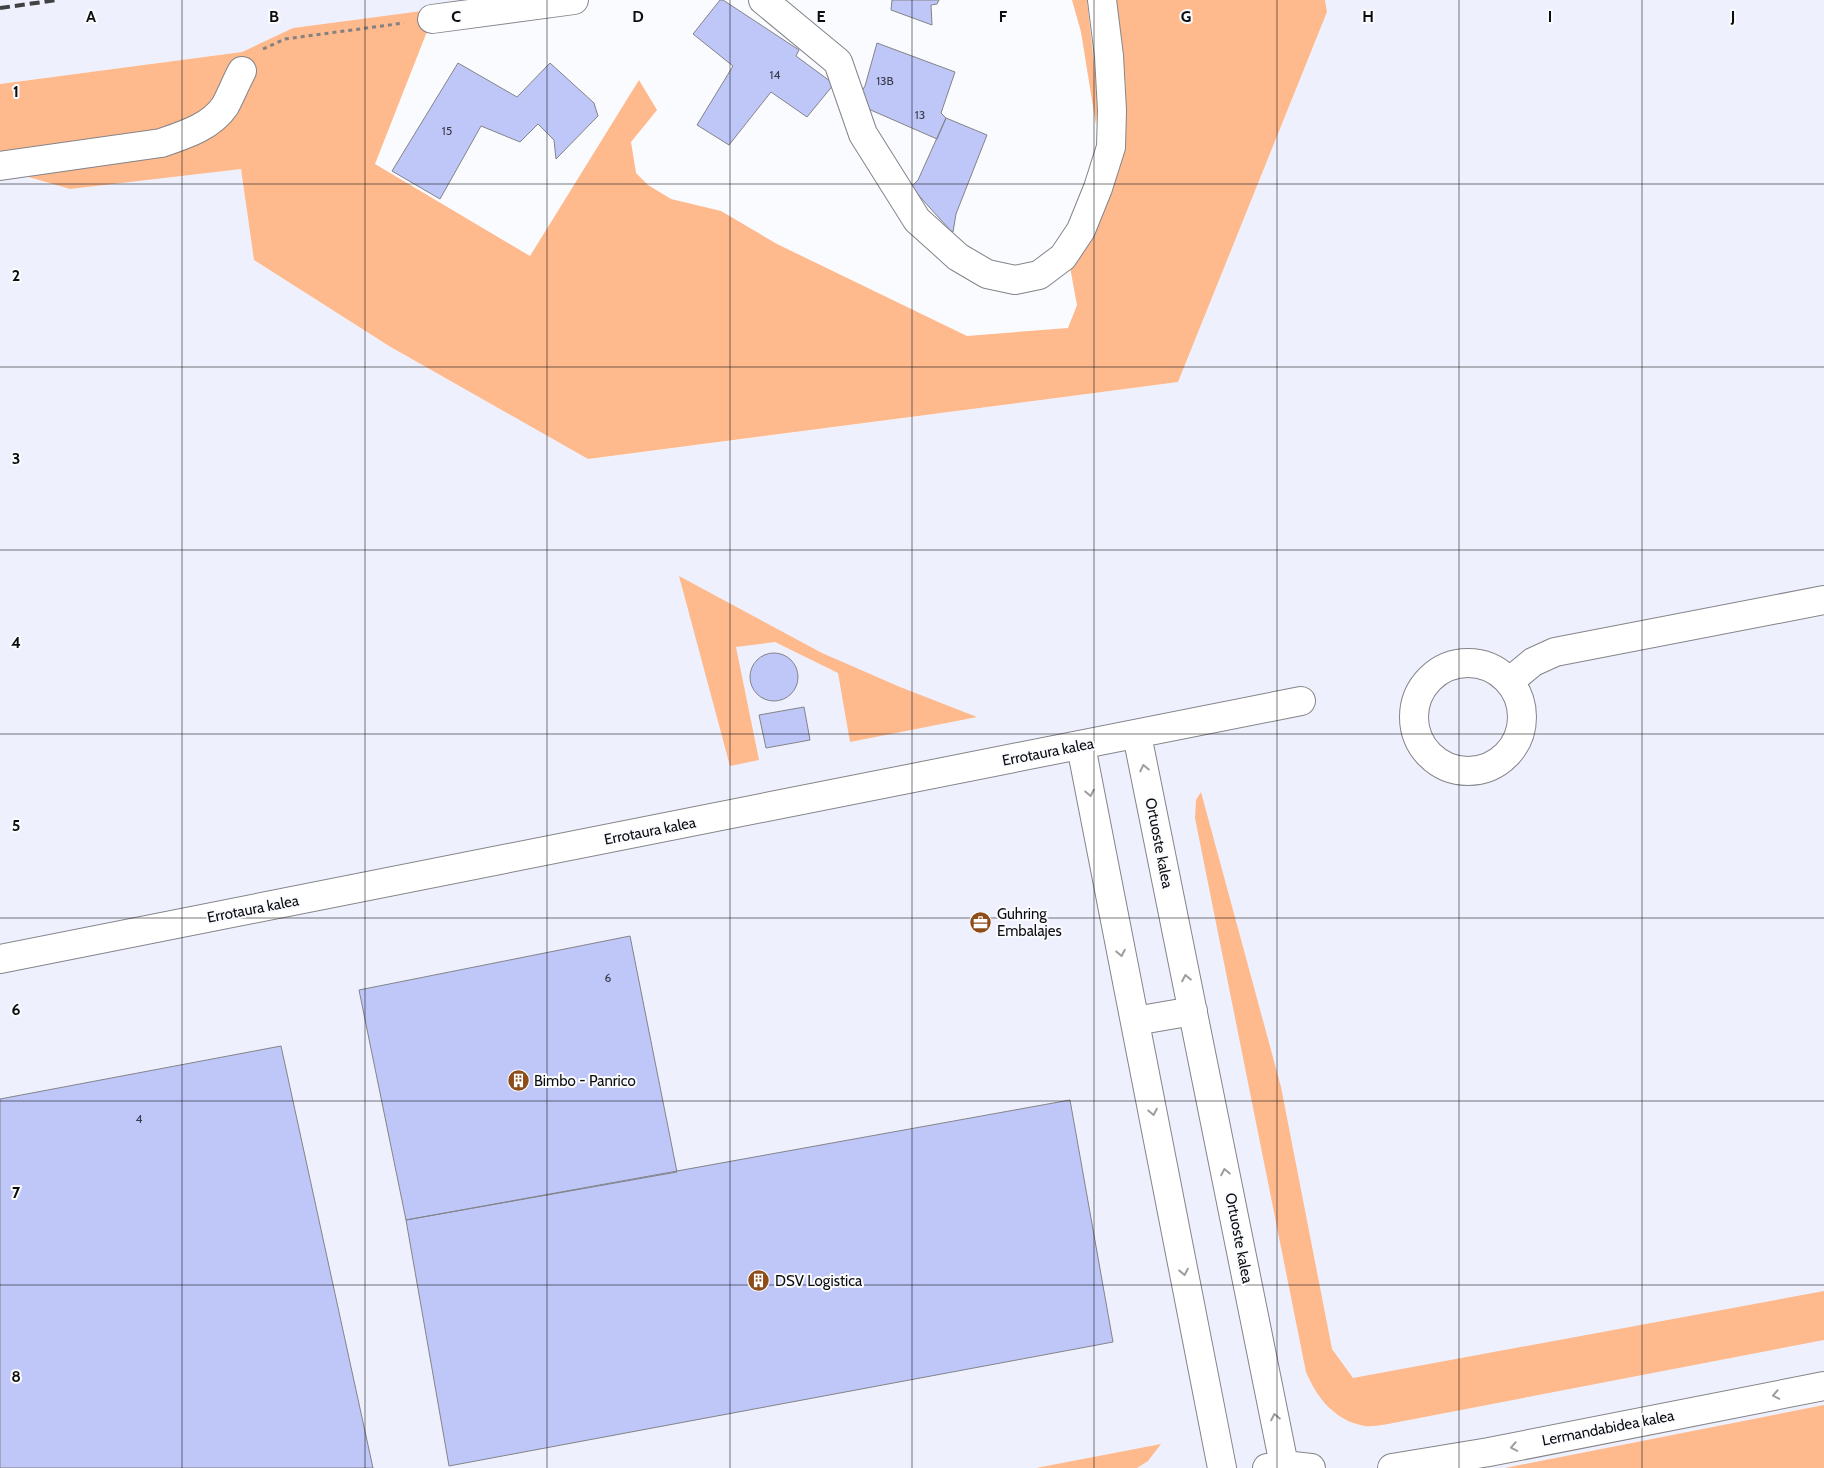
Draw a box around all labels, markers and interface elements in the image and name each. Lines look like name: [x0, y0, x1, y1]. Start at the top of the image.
text: A: [86, 7, 96, 26]
text: B: [269, 7, 279, 26]
text: C: [451, 7, 461, 26]
text: D: [632, 7, 644, 26]
text: E: [816, 7, 826, 26]
text: F: [999, 7, 1008, 26]
text: G: [1181, 7, 1191, 26]
text: H: [1362, 7, 1374, 26]
text: I: [1548, 7, 1552, 26]
text: J: [1730, 7, 1735, 26]
house number: 14: [770, 67, 780, 82]
house number: 13B: [876, 73, 894, 88]
text: 1: [13, 82, 19, 101]
house number: 13: [915, 107, 925, 122]
house number: 15: [442, 123, 452, 138]
text: 2: [12, 266, 20, 285]
text: 3: [12, 449, 20, 468]
text: 4: [11, 633, 21, 652]
street label: Errotaura kalea: [1001, 734, 1096, 770]
one-way arrow: [1139, 763, 1149, 772]
one-way arrow: [1084, 789, 1094, 798]
street label: Ortuoste kalea: [1141, 796, 1177, 891]
street label: Errotaura kalea: [603, 813, 698, 849]
text: 5: [12, 816, 20, 835]
street label: Errotaura kalea: [206, 891, 301, 927]
place label: Guhring Embalajes: [997, 905, 1062, 940]
office icon: Guhring Embalajes: [969, 911, 993, 935]
one-way arrow: [1115, 948, 1126, 957]
house number: 6: [605, 970, 612, 985]
one-way arrow: [1181, 974, 1192, 983]
text: 6: [12, 1000, 21, 1019]
building icon: Bimbo - Panrico: [506, 1069, 530, 1093]
place label: Bimbo - Panrico: [534, 1072, 636, 1090]
one-way arrow: [1147, 1108, 1157, 1117]
house number: 4: [136, 1111, 143, 1126]
one-way arrow: [1220, 1167, 1231, 1176]
text: 7: [12, 1183, 21, 1202]
street label: Ortuoste kalea: [1221, 1191, 1257, 1286]
one-way arrow: [1179, 1267, 1189, 1276]
building icon: DSV Logistica: [747, 1269, 771, 1293]
place label: DSV Logistica: [775, 1272, 863, 1290]
text: 8: [11, 1367, 21, 1386]
one-way arrow: [1772, 1390, 1781, 1400]
street label: Lermandabidea kalea: [1540, 1406, 1676, 1450]
one-way arrow: [1270, 1413, 1280, 1421]
one-way arrow: [1509, 1441, 1518, 1451]

